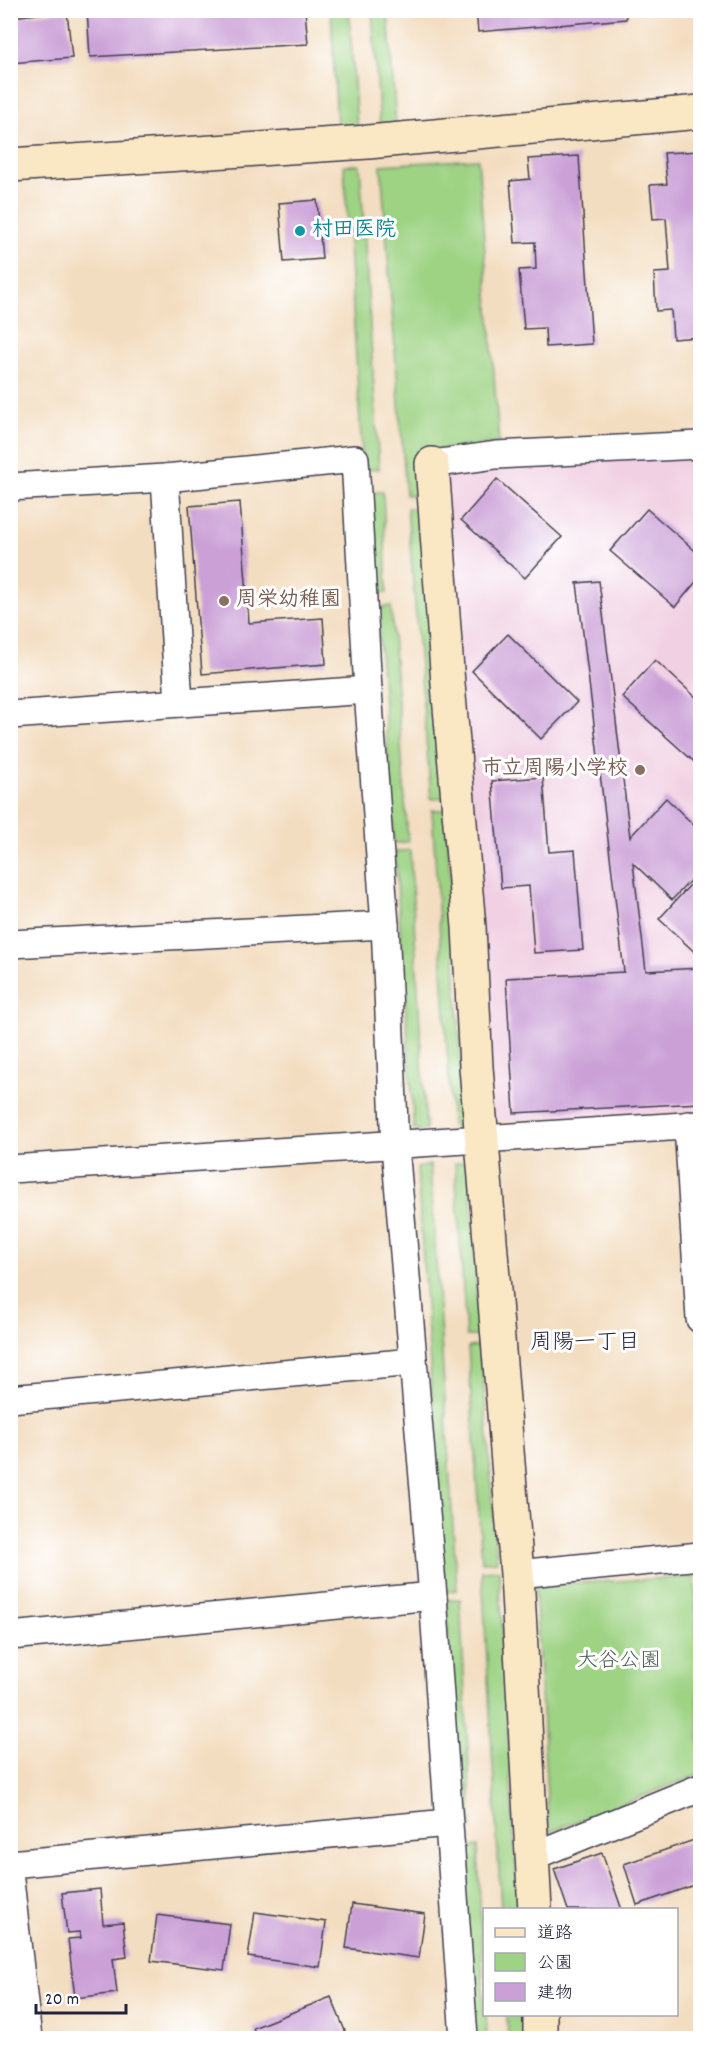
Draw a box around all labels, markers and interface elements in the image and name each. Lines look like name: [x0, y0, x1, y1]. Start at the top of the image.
place label: 村田医院: [312, 216, 396, 246]
marker: 村田医院: [293, 224, 307, 238]
place label: 周栄幼稚園: [236, 586, 341, 616]
marker: 周栄幼稚園: [217, 594, 231, 608]
place label: 市立周陽小学校: [481, 755, 628, 785]
marker: 市立周陽小学校: [633, 763, 647, 777]
district label: 周陽一丁目: [530, 1328, 640, 1359]
park label: 大谷公園: [577, 1647, 661, 1677]
legend: [483, 1908, 678, 2016]
text: 道路: [537, 1922, 573, 1947]
text: 公園: [537, 1952, 573, 1977]
scale bar: [36, 1977, 126, 2015]
text: 建物: [537, 1982, 573, 2007]
text: 20 m: [45, 1988, 79, 2013]

